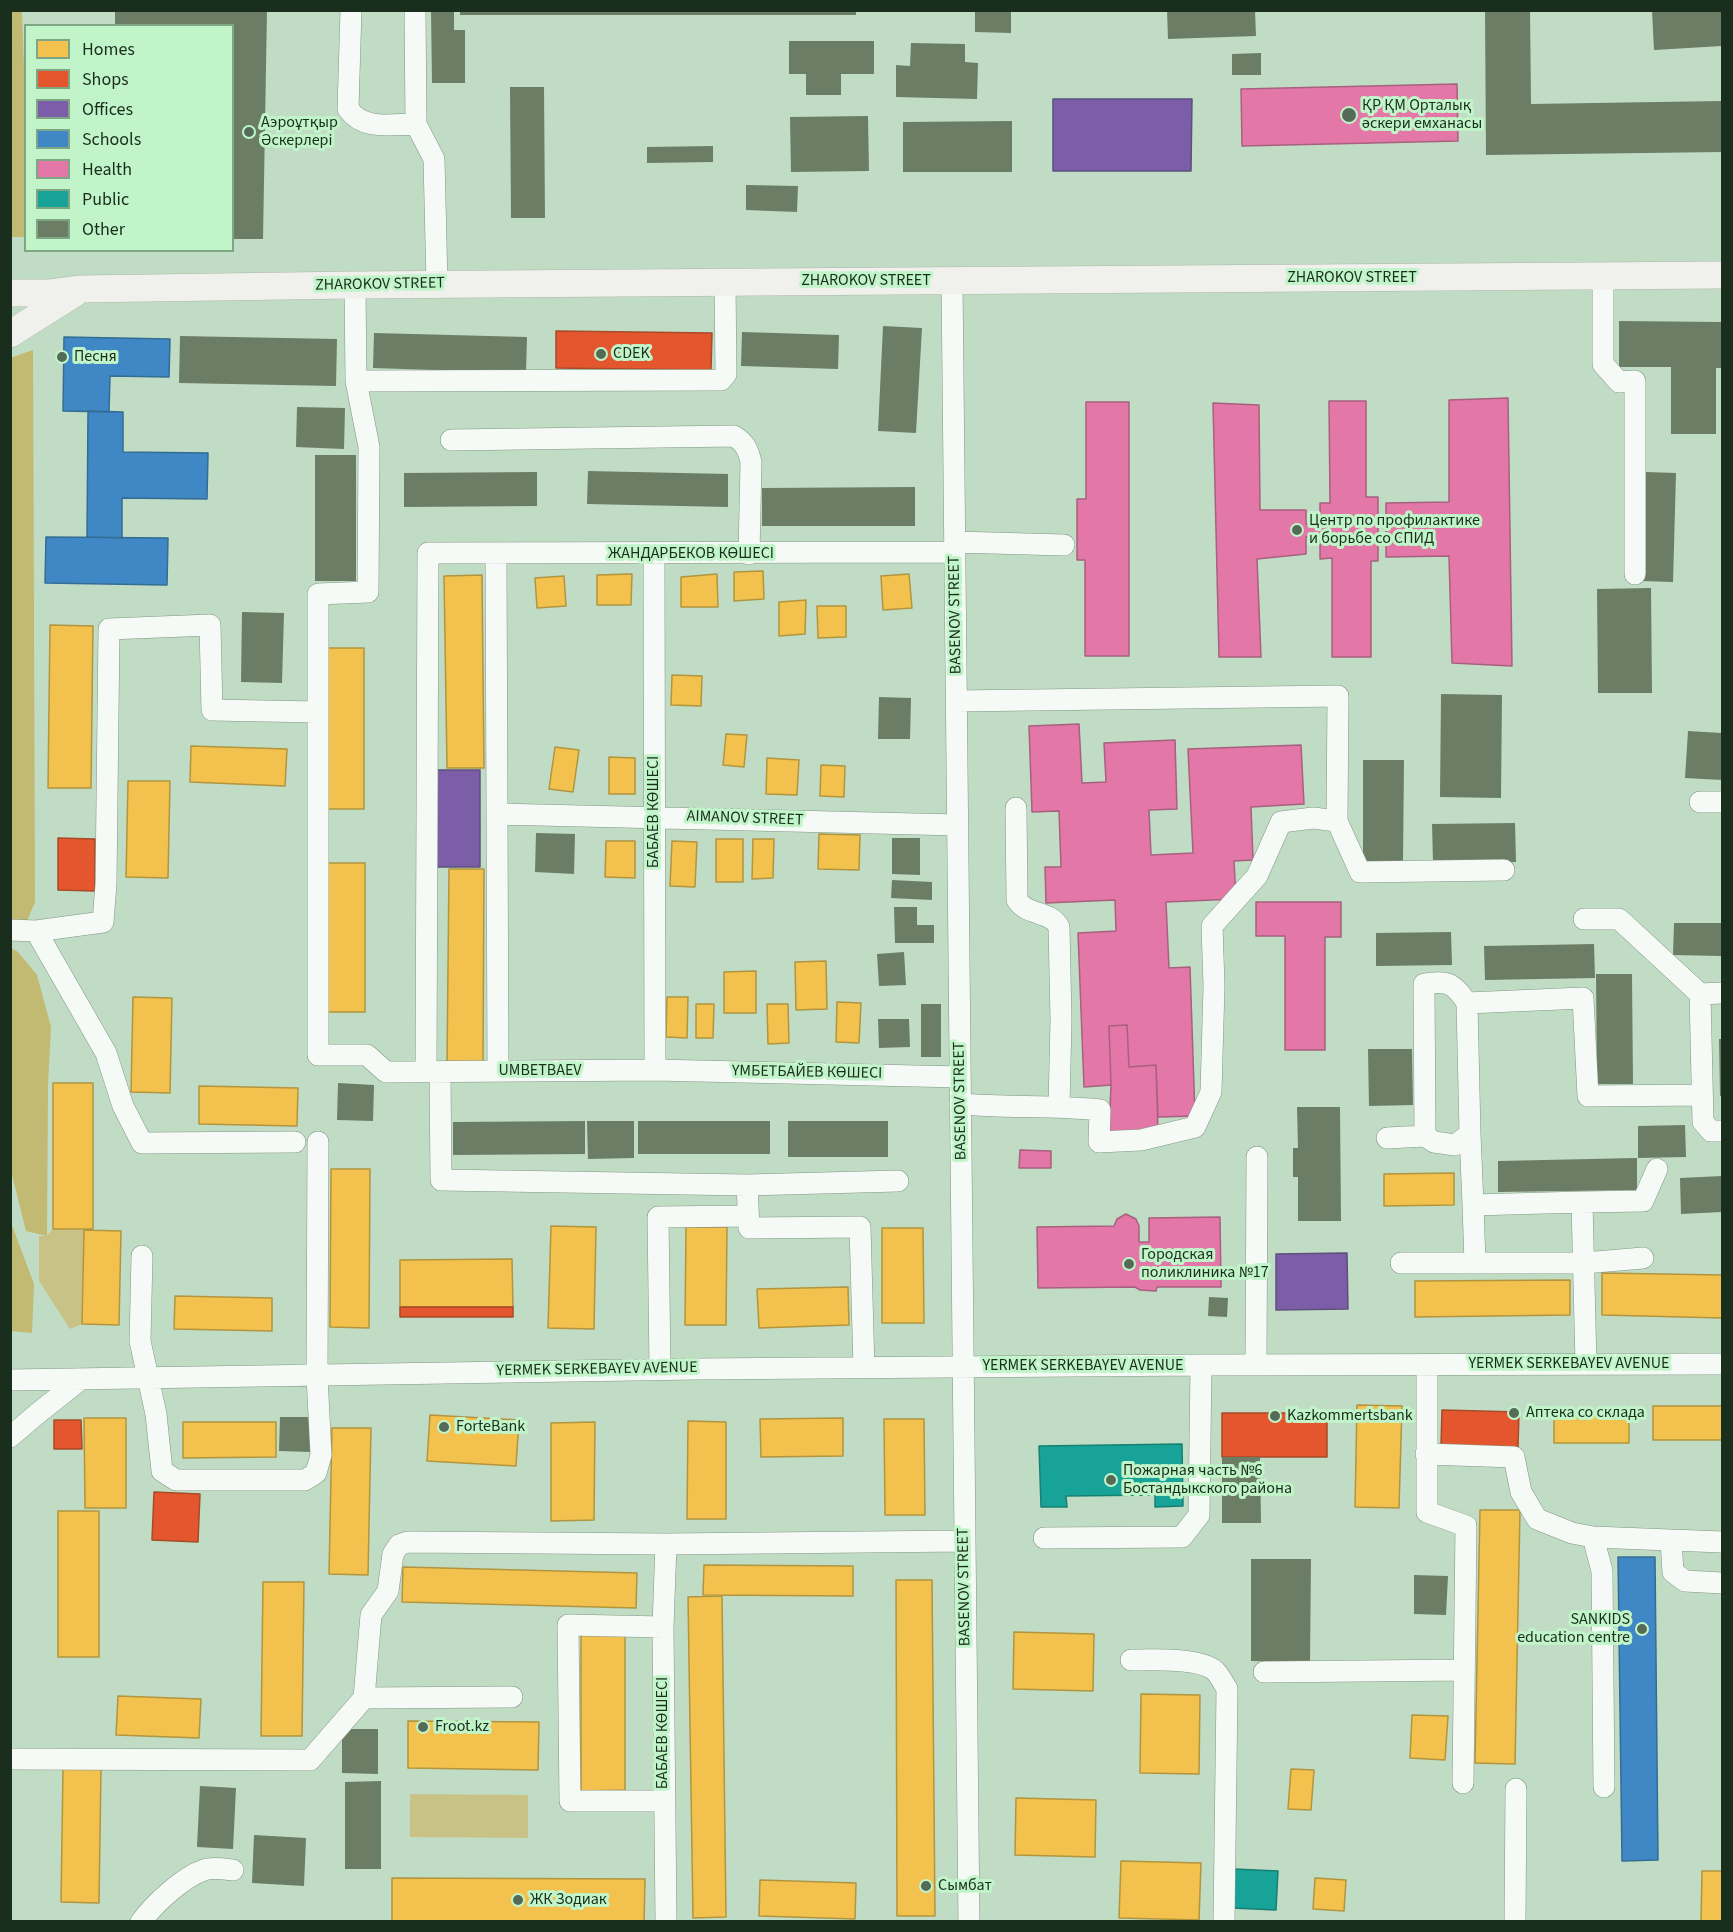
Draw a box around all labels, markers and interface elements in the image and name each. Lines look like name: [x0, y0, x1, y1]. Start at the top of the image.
legend: [24, 24, 234, 252]
text: Homes: [82, 37, 135, 62]
text: Shops: [82, 67, 129, 92]
place label: ҚР ҚМ Орталық әскери емханасы: [1362, 96, 1482, 134]
text: Offices: [82, 97, 133, 122]
marker: ҚР ҚМ Орталық әскери емханасы: [1340, 106, 1358, 124]
place label: Аэроұтқыр Әскерлері: [261, 113, 338, 151]
marker: Аэроұтқыр Әскерлері: [242, 125, 256, 139]
text: Schools: [82, 127, 141, 152]
text: Health: [82, 157, 132, 182]
text: Public: [82, 187, 129, 212]
text: Other: [82, 217, 125, 242]
street label: ZHAROKOV STREET: [1287, 268, 1417, 288]
street label: ZHAROKOV STREET: [801, 271, 931, 291]
street label: ZHAROKOV STREET: [315, 274, 445, 296]
place label: CDEK: [613, 344, 650, 364]
place label: Песня: [74, 347, 117, 367]
marker: CDEK: [594, 347, 608, 361]
marker: Песня: [55, 350, 69, 364]
place label: Центр по профилактике и борьбе со СПИД: [1309, 511, 1480, 549]
marker: Центр по профилактике и борьбе со СПИД: [1290, 523, 1304, 537]
street label: ЖАНДАРБЕКОВ КӨШЕСІ: [608, 544, 774, 564]
street label: BASENOV STREET: [945, 556, 967, 674]
street label: БАБАЕВ КӨШЕСІ: [644, 756, 664, 868]
street label: AIMANOV STREET: [686, 807, 804, 831]
street label: BASENOV STREET: [950, 1042, 972, 1160]
street label: UMBETBAEV: [498, 1061, 582, 1081]
street label: ҮМБЕТБАЙЕВ КӨШЕСІ: [732, 1062, 882, 1084]
place label: Городская поликлиника №17: [1141, 1245, 1269, 1283]
marker: Городская поликлиника №17: [1122, 1257, 1136, 1271]
street label: YERMEK SERKEBAYEV AVENUE: [1468, 1354, 1670, 1374]
street label: YERMEK SERKEBAYEV AVENUE: [982, 1356, 1184, 1376]
street label: YERMEK SERKEBAYEV AVENUE: [496, 1359, 698, 1381]
place label: Аптека со склада: [1526, 1403, 1645, 1423]
place label: Kazkommertsbank: [1287, 1406, 1413, 1426]
marker: Аптека со склада: [1507, 1406, 1521, 1420]
marker: Kazkommertsbank: [1268, 1409, 1282, 1423]
place label: ForteBank: [456, 1417, 525, 1437]
marker: ForteBank: [437, 1420, 451, 1434]
place label: Пожарная часть №6 Бостандыкского района: [1123, 1461, 1292, 1499]
marker: Пожарная часть №6 Бостандыкского района: [1104, 1473, 1118, 1487]
street label: BASENOV STREET: [954, 1528, 976, 1646]
place label: SANKIDS education centre: [1517, 1610, 1630, 1648]
marker: SANKIDS education centre: [1635, 1622, 1649, 1636]
street label: БАБАЕВ КӨШЕСІ: [653, 1677, 673, 1789]
place label: Froot.kz: [435, 1717, 489, 1737]
marker: Froot.kz: [416, 1720, 430, 1734]
place label: Сымбат: [938, 1876, 992, 1896]
marker: Сымбат: [919, 1879, 933, 1893]
place label: ЖК Зодиак: [530, 1890, 607, 1910]
marker: ЖК Зодиак: [511, 1893, 525, 1907]

